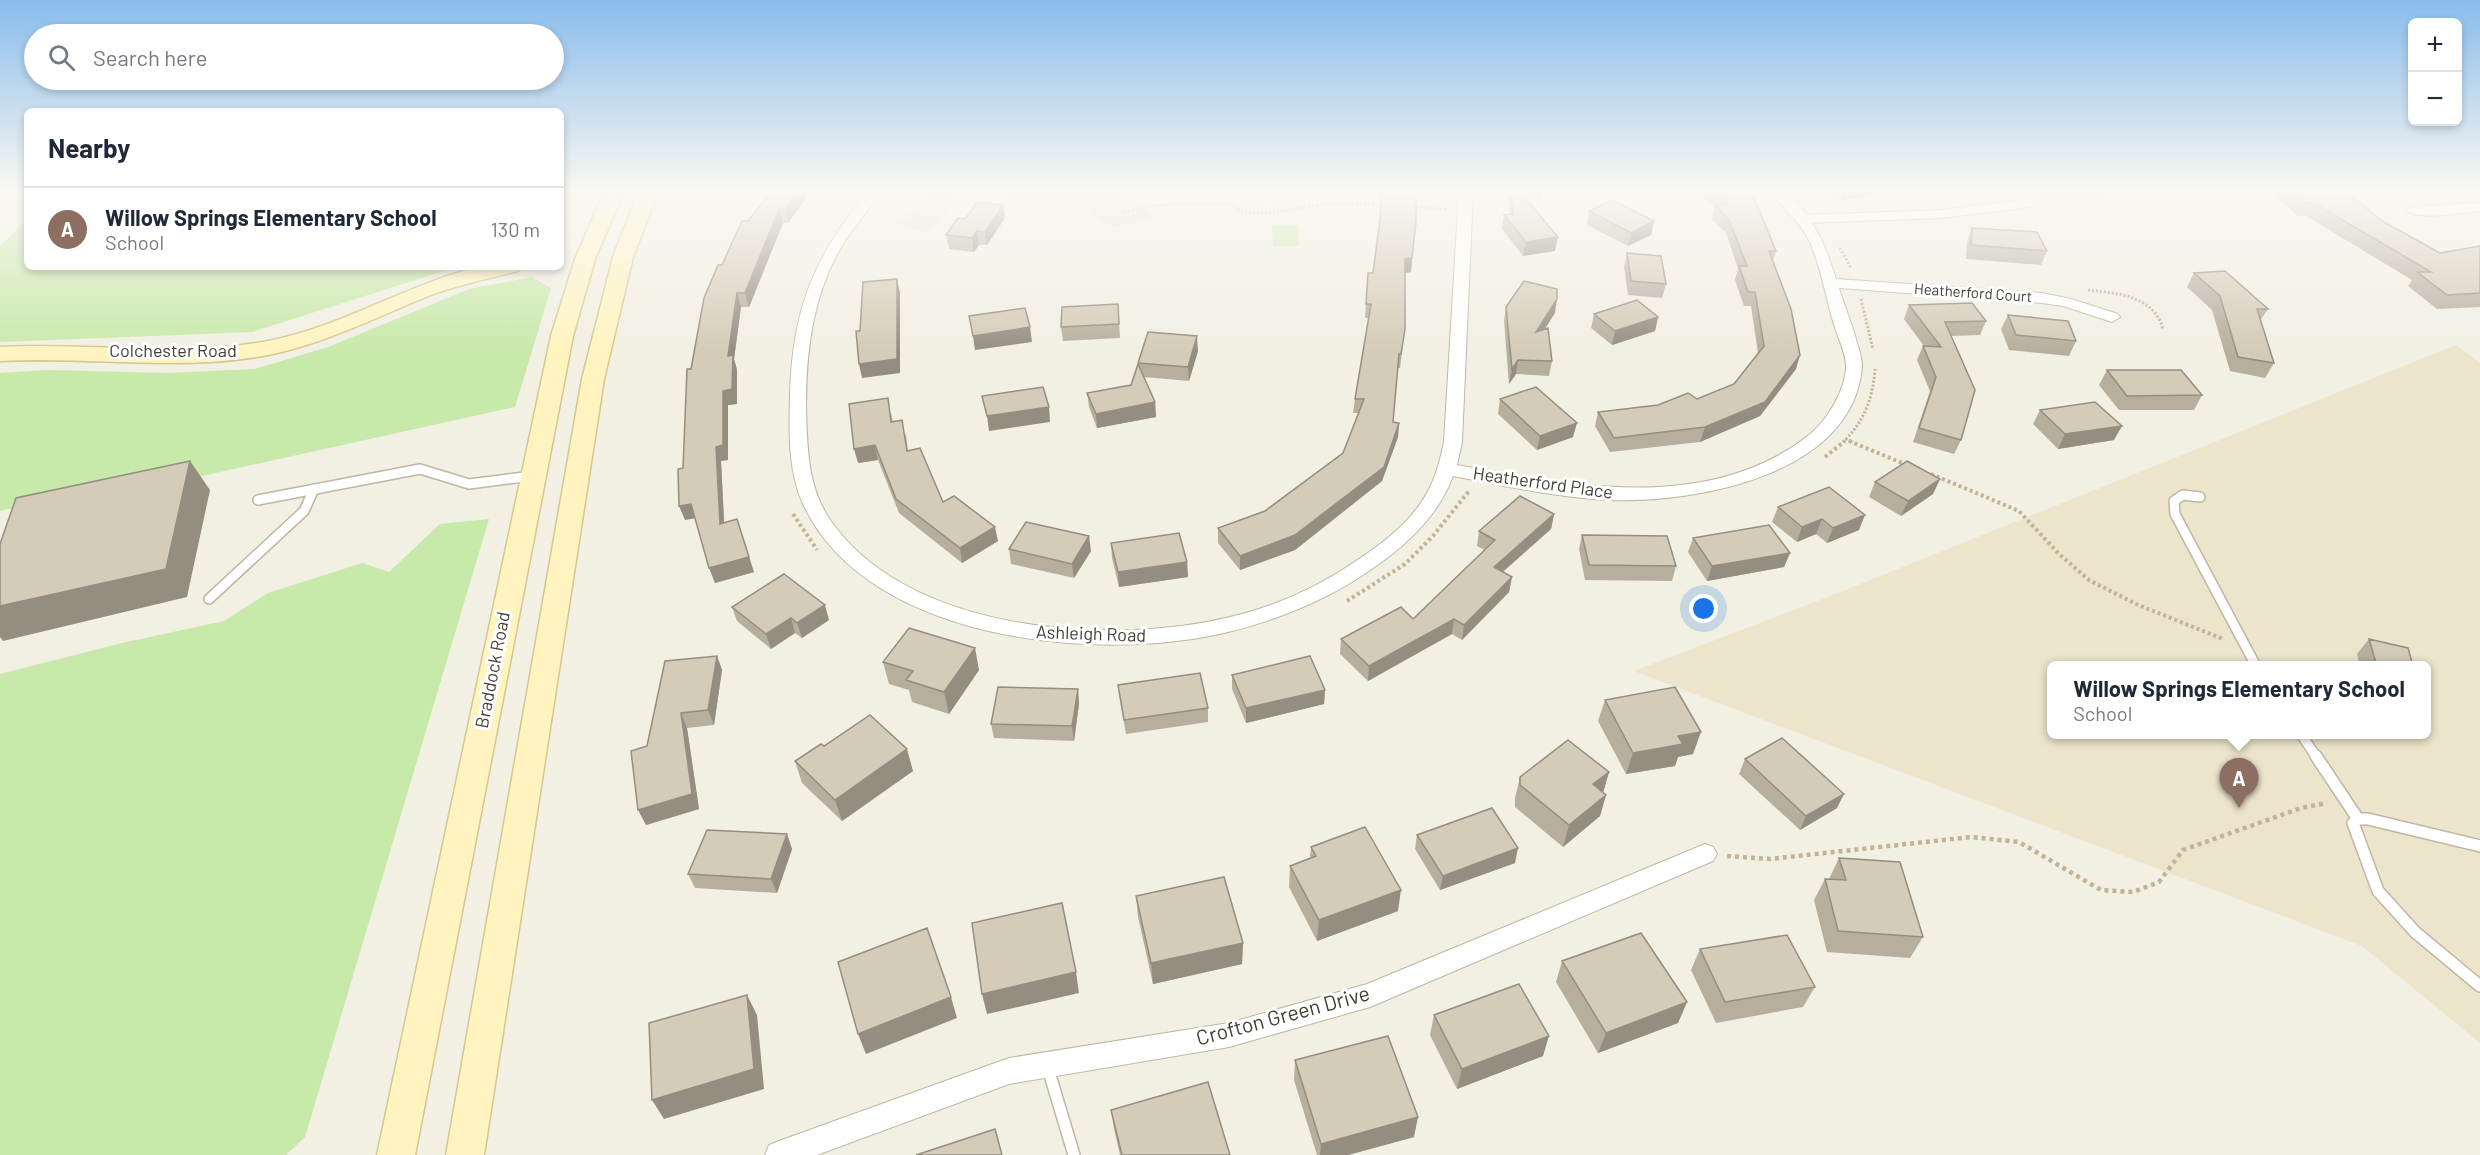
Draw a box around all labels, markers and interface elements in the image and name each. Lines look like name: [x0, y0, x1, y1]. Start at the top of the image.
map controls: [2408, 18, 2462, 126]
button: +: [2408, 18, 2462, 72]
search box: [24, 24, 564, 90]
icon: search: [45, 41, 78, 74]
text: Search here: [93, 44, 207, 70]
button: −: [2408, 72, 2462, 126]
text: Nearby: [48, 132, 130, 163]
text: Willow Springs Elementary School: [105, 204, 437, 230]
text: A: [61, 217, 74, 241]
text: 130 m: [491, 217, 540, 241]
text: School: [105, 230, 164, 254]
street label: Heatherford Court: [1913, 279, 2033, 305]
street label: Colchester Road: [109, 339, 237, 361]
street label: Heatherford Place: [1472, 461, 1615, 503]
your location: [1689, 594, 1718, 623]
street label: Braddock Road: [470, 610, 514, 730]
street label: Ashleigh Road: [1036, 620, 1147, 646]
popup: [2047, 661, 2431, 739]
text: Willow Springs Elementary School: [2073, 675, 2405, 701]
text: School: [2073, 701, 2132, 725]
pin: A: [2220, 758, 2258, 808]
street label: Crofton Green Drive: [1193, 979, 1372, 1050]

